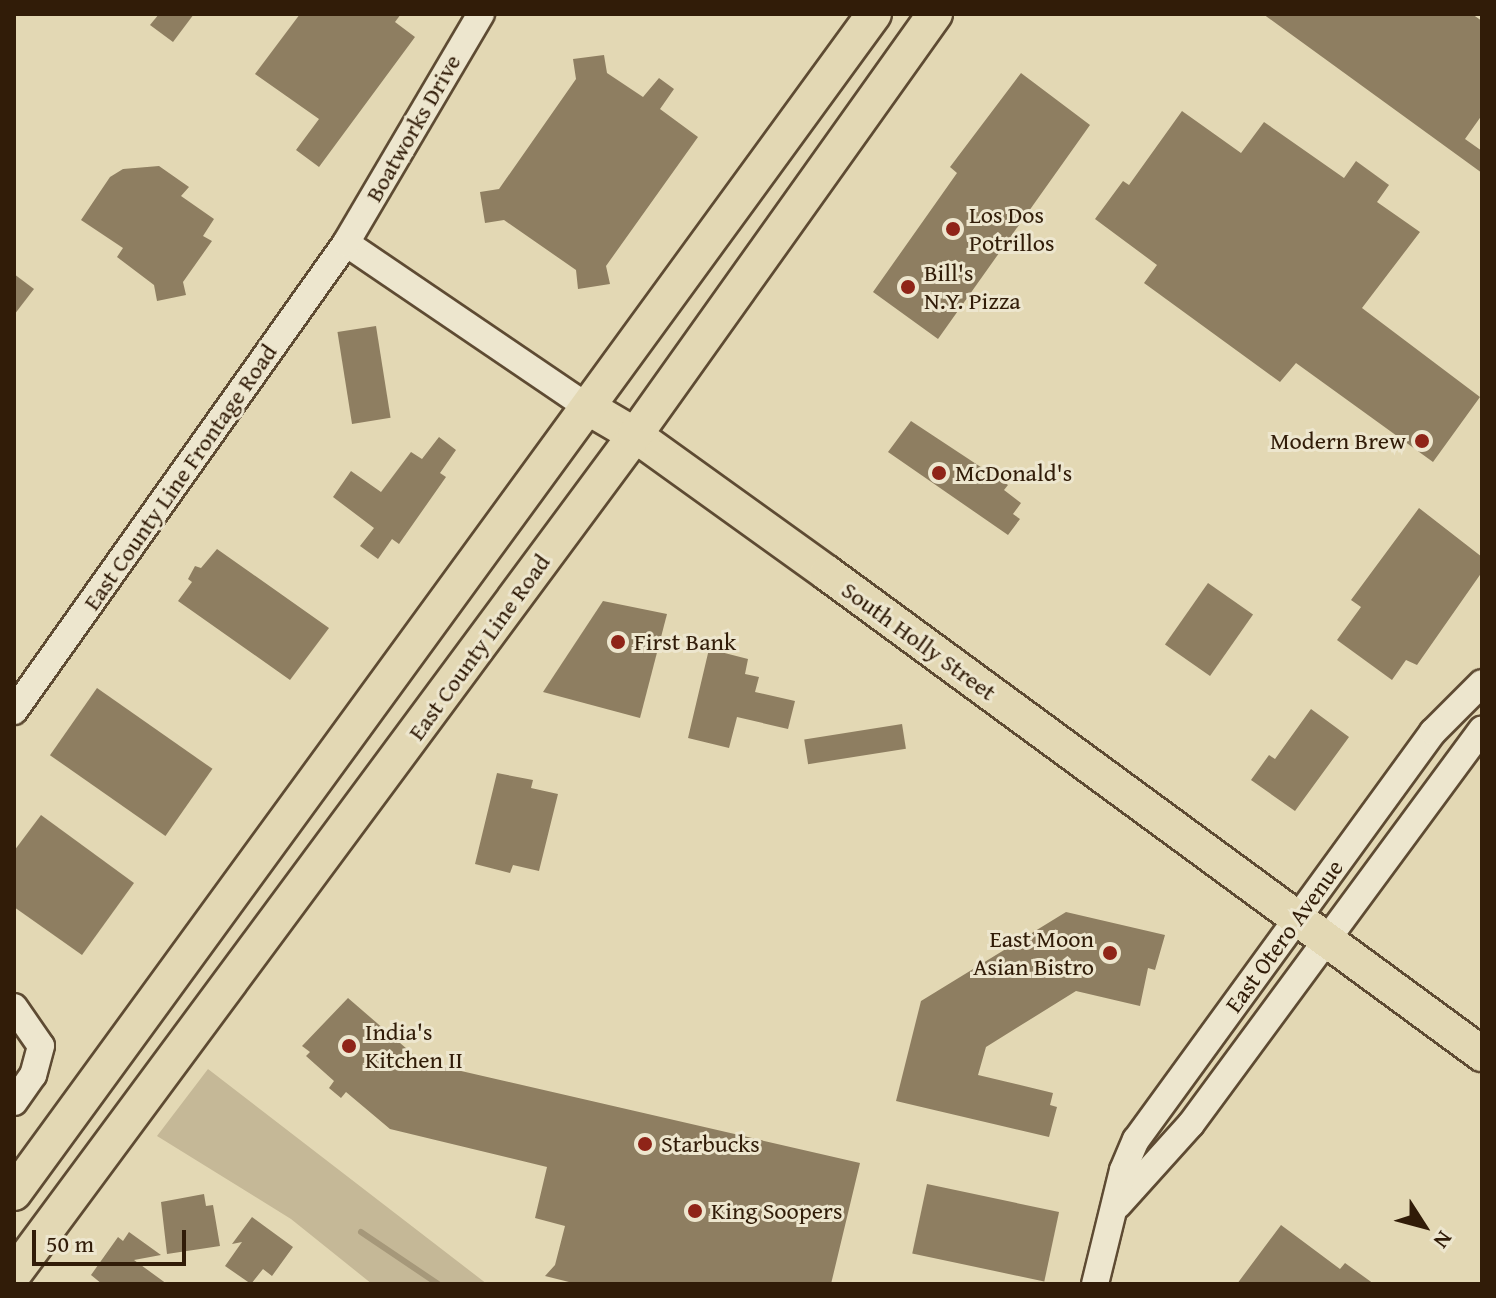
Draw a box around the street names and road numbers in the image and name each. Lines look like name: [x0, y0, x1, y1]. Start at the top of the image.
street label: Boatworks Drive: [359, 49, 467, 207]
street label: East County Line Frontage Road: [77, 338, 283, 616]
street label: East County Line Road: [402, 548, 556, 746]
street label: South Holly Street: [836, 575, 1002, 707]
street label: East Otero Avenue: [1219, 854, 1349, 1018]

